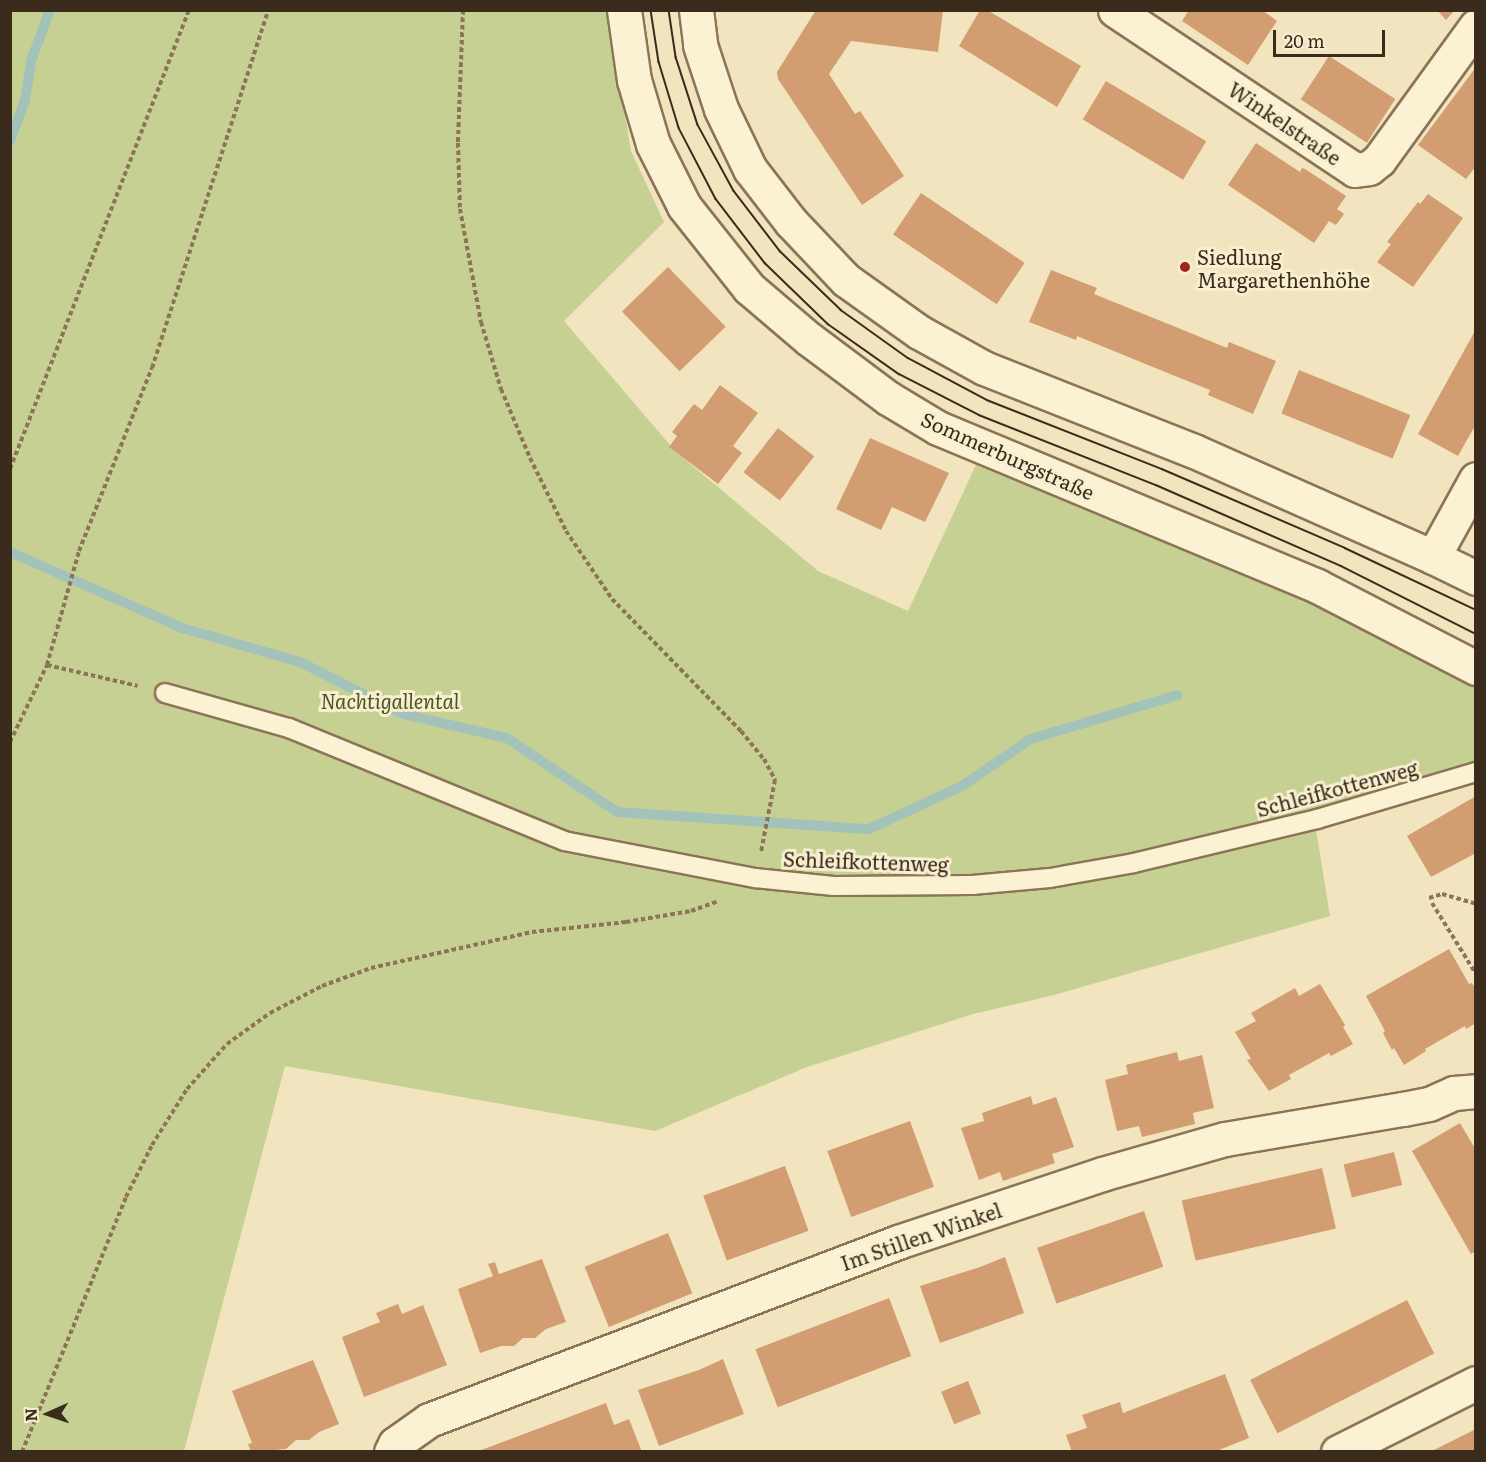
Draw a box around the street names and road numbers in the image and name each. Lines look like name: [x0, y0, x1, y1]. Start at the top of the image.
street label: Winkelstraße: [1224, 76, 1346, 170]
street label: Sommerburgstraße: [918, 406, 1098, 504]
street label: Schleifkottenweg: [1254, 755, 1420, 821]
street label: Schleifkottenweg: [783, 846, 949, 876]
street label: Im Stillen Winkel: [837, 1197, 1005, 1275]

